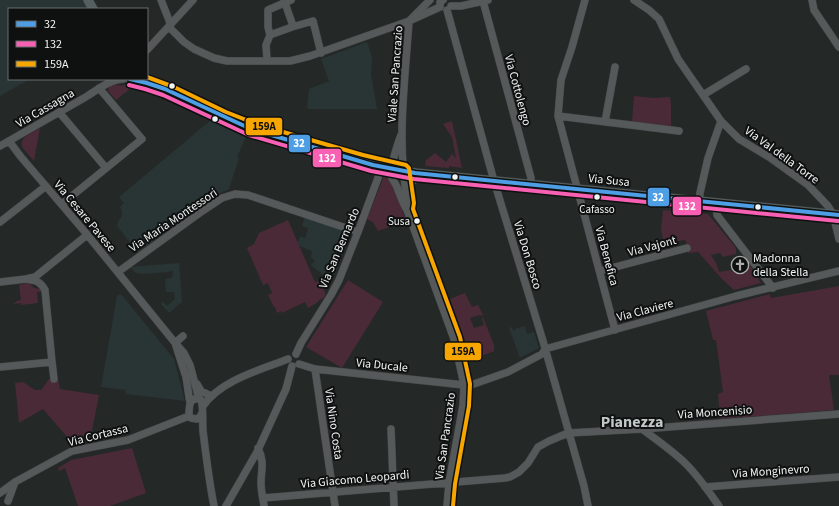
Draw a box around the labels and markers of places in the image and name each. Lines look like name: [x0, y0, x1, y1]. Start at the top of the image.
unlabelled marker: [167, 81, 177, 91]
unlabelled marker: [210, 114, 220, 124]
unlabelled marker: [450, 172, 460, 182]
marker: Cafasso: [592, 192, 602, 202]
place label: Cafasso: [579, 202, 615, 217]
unlabelled marker: [753, 202, 763, 212]
place label: Susa: [388, 214, 410, 229]
marker: Susa: [412, 216, 422, 226]
place label: Madonna della Stella: [753, 250, 808, 281]
church icon: Madonna della Stella: [730, 255, 750, 275]

